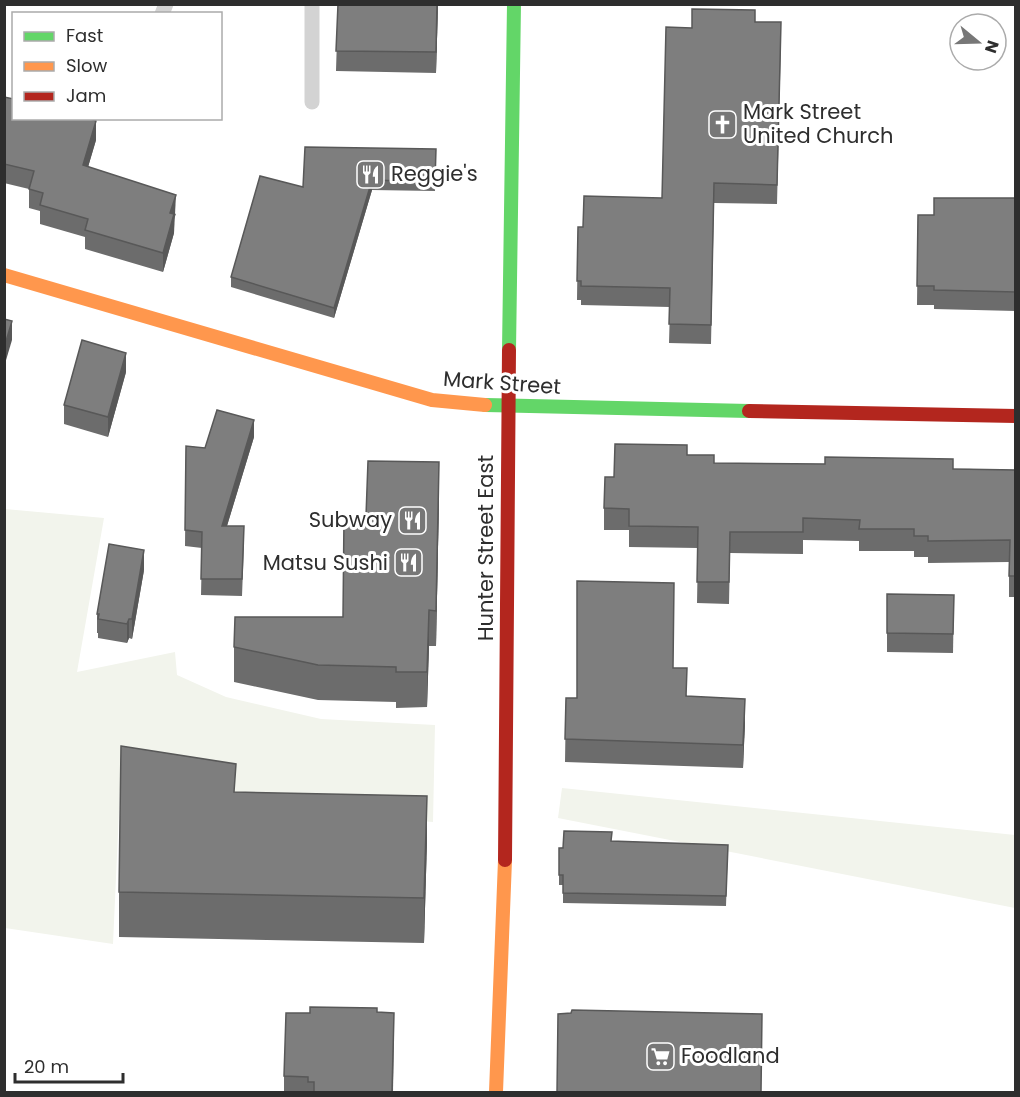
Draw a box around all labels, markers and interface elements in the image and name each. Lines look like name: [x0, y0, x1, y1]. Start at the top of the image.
legend: [12, 12, 222, 120]
north arrow: [948, 12, 1008, 72]
text: Fast: [66, 23, 103, 48]
text: N: [979, 37, 1005, 56]
text: Slow: [66, 53, 108, 78]
text: Jam: [66, 83, 106, 108]
place label: Mark Street United Church: [743, 97, 893, 150]
church icon: Mark Street United Church: [706, 108, 738, 140]
restaurant icon: Reggie's: [354, 158, 386, 190]
place label: Reggie's: [391, 159, 478, 188]
street label: Mark Street: [442, 364, 562, 401]
street label: Hunter Street East: [471, 455, 500, 641]
restaurant icon: Subway: [397, 504, 429, 536]
place label: Subway: [309, 505, 392, 534]
restaurant icon: Matsu Sushi: [393, 547, 425, 579]
place label: Matsu Sushi: [263, 548, 388, 577]
supermarket icon: Foodland: [644, 1040, 676, 1072]
place label: Foodland: [681, 1041, 780, 1070]
scale bar: [15, 1046, 123, 1084]
text: 20 m: [24, 1054, 69, 1079]

